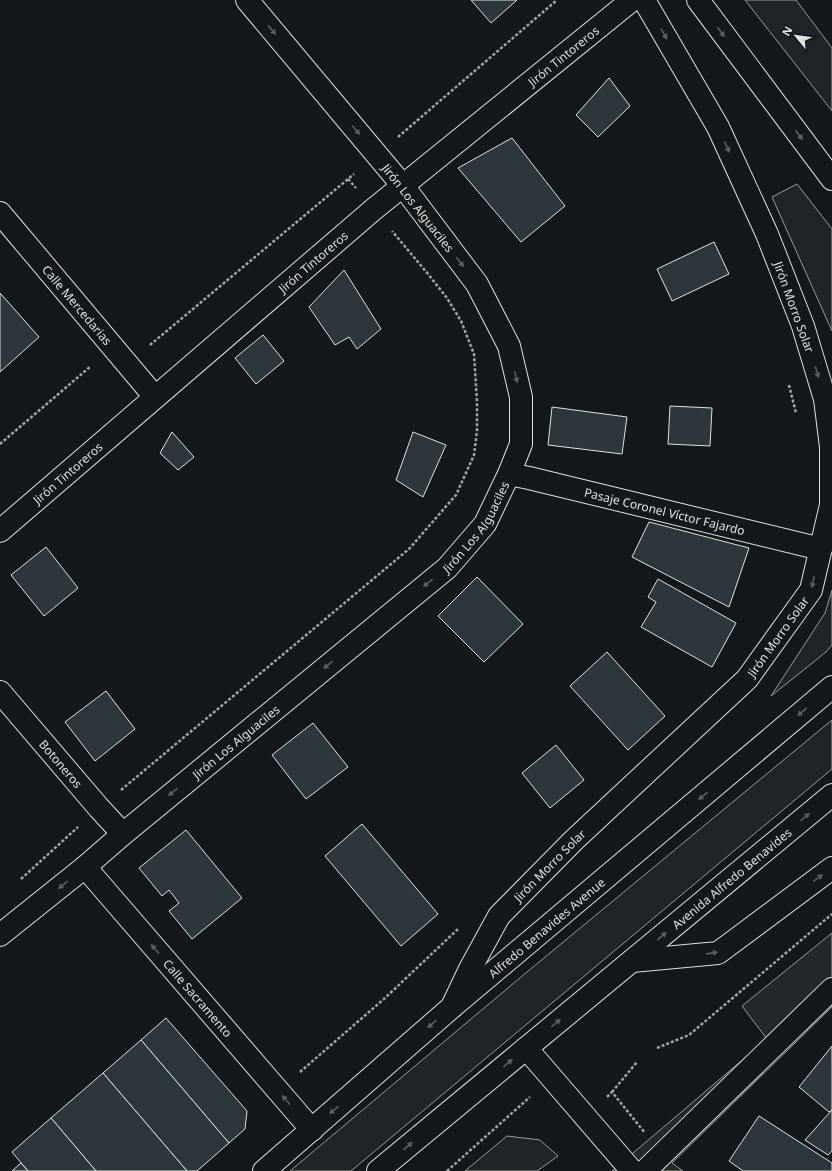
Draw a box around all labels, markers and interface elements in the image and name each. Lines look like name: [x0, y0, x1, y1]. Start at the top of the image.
north arrow: [776, 16, 816, 56]
street label: Jirón Tintoreros: [523, 22, 603, 90]
text: N: [778, 23, 796, 38]
one-way arrow: [268, 25, 277, 35]
one-way arrow: [717, 26, 725, 37]
one-way arrow: [660, 28, 667, 40]
one-way arrow: [351, 124, 360, 135]
one-way arrow: [795, 130, 803, 141]
one-way arrow: [724, 142, 730, 153]
street label: Jirón Los Alguaciles: [377, 159, 458, 256]
street label: Jirón Tintoreros: [274, 227, 352, 297]
one-way arrow: [456, 256, 464, 267]
street label: Jirón Morro Solar: [769, 258, 818, 355]
street label: Calle Mercedarias: [39, 261, 116, 349]
one-way arrow: [814, 366, 820, 378]
one-way arrow: [514, 371, 520, 384]
street label: Jirón Tintoreros: [28, 438, 106, 508]
street label: Jirón Los Alguaciles: [438, 478, 513, 577]
street label: Pasaje Coronel Víctor Fajardo: [583, 483, 747, 539]
one-way arrow: [810, 576, 816, 588]
one-way arrow: [423, 578, 434, 587]
street label: Jirón Morro Solar: [742, 593, 813, 681]
one-way arrow: [322, 661, 333, 670]
street label: Jirón Los Alguaciles: [188, 700, 283, 783]
one-way arrow: [797, 708, 808, 717]
street label: Botoneros: [36, 736, 87, 792]
one-way arrow: [168, 788, 179, 797]
one-way arrow: [697, 792, 708, 801]
one-way arrow: [800, 813, 811, 822]
street label: Avenida Alfredo Benavides: [668, 824, 795, 933]
street label: Jirón Morro Solar: [509, 825, 589, 906]
street label: Alfredo Benavides Avenue: [485, 873, 609, 981]
one-way arrow: [813, 875, 823, 883]
one-way arrow: [57, 880, 68, 889]
one-way arrow: [657, 932, 667, 940]
one-way arrow: [151, 944, 160, 954]
one-way arrow: [706, 950, 719, 956]
street label: Calle Sacramento: [160, 955, 237, 1041]
one-way arrow: [551, 1019, 561, 1028]
one-way arrow: [427, 1020, 437, 1029]
one-way arrow: [503, 1059, 513, 1068]
one-way arrow: [282, 1095, 291, 1106]
one-way arrow: [330, 1105, 339, 1114]
one-way arrow: [403, 1142, 413, 1151]

